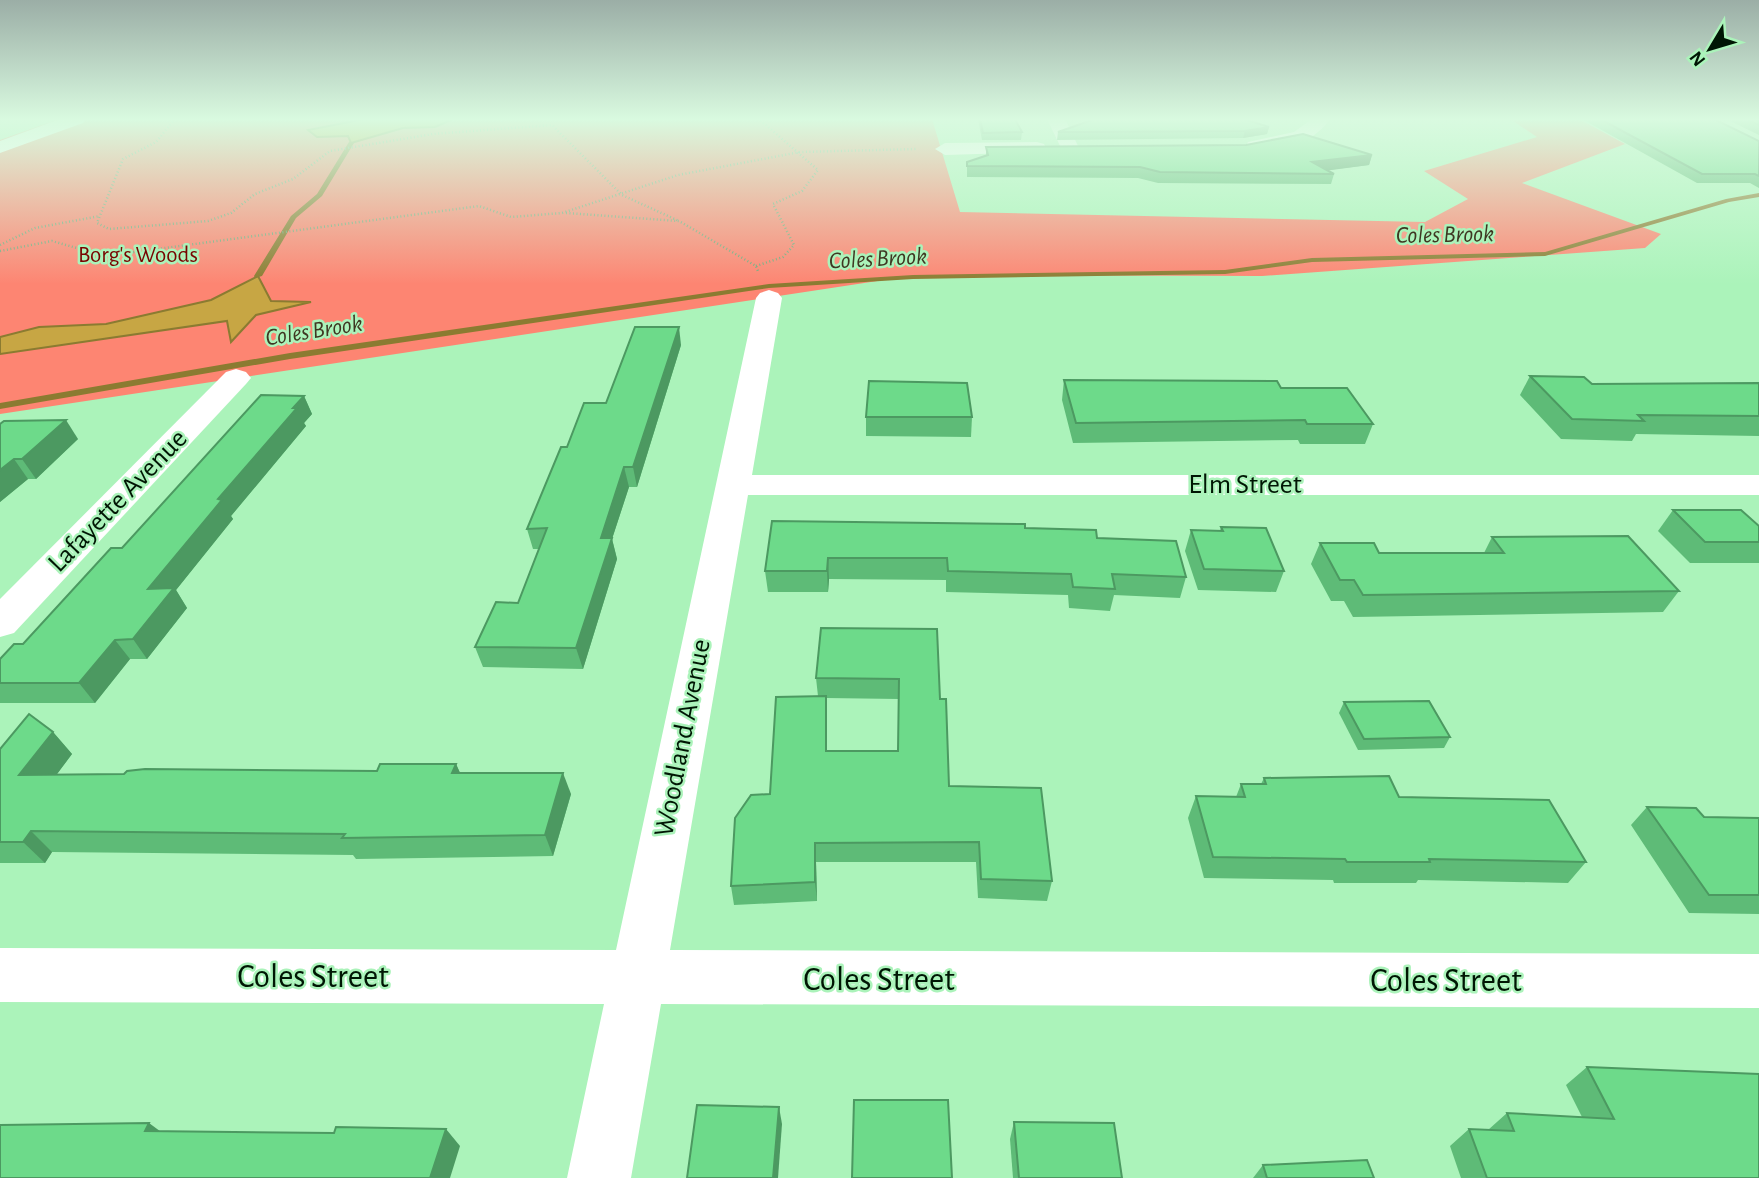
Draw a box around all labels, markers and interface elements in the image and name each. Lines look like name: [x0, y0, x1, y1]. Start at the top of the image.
north arrow: [1675, 14, 1745, 84]
text: N: [1686, 47, 1709, 70]
water label: Coles Brook: [1396, 222, 1494, 248]
park label: Borg's Woods: [78, 244, 198, 267]
water label: Coles Brook: [828, 244, 928, 274]
water label: Coles Brook: [264, 311, 364, 351]
street label: Lafayette Avenue: [43, 424, 193, 578]
street label: Elm Street: [1188, 471, 1302, 499]
street label: Woodland Avenue: [650, 637, 716, 839]
street label: Coles Street: [237, 961, 389, 994]
street label: Coles Street: [803, 964, 955, 997]
street label: Coles Street: [1370, 965, 1522, 998]

